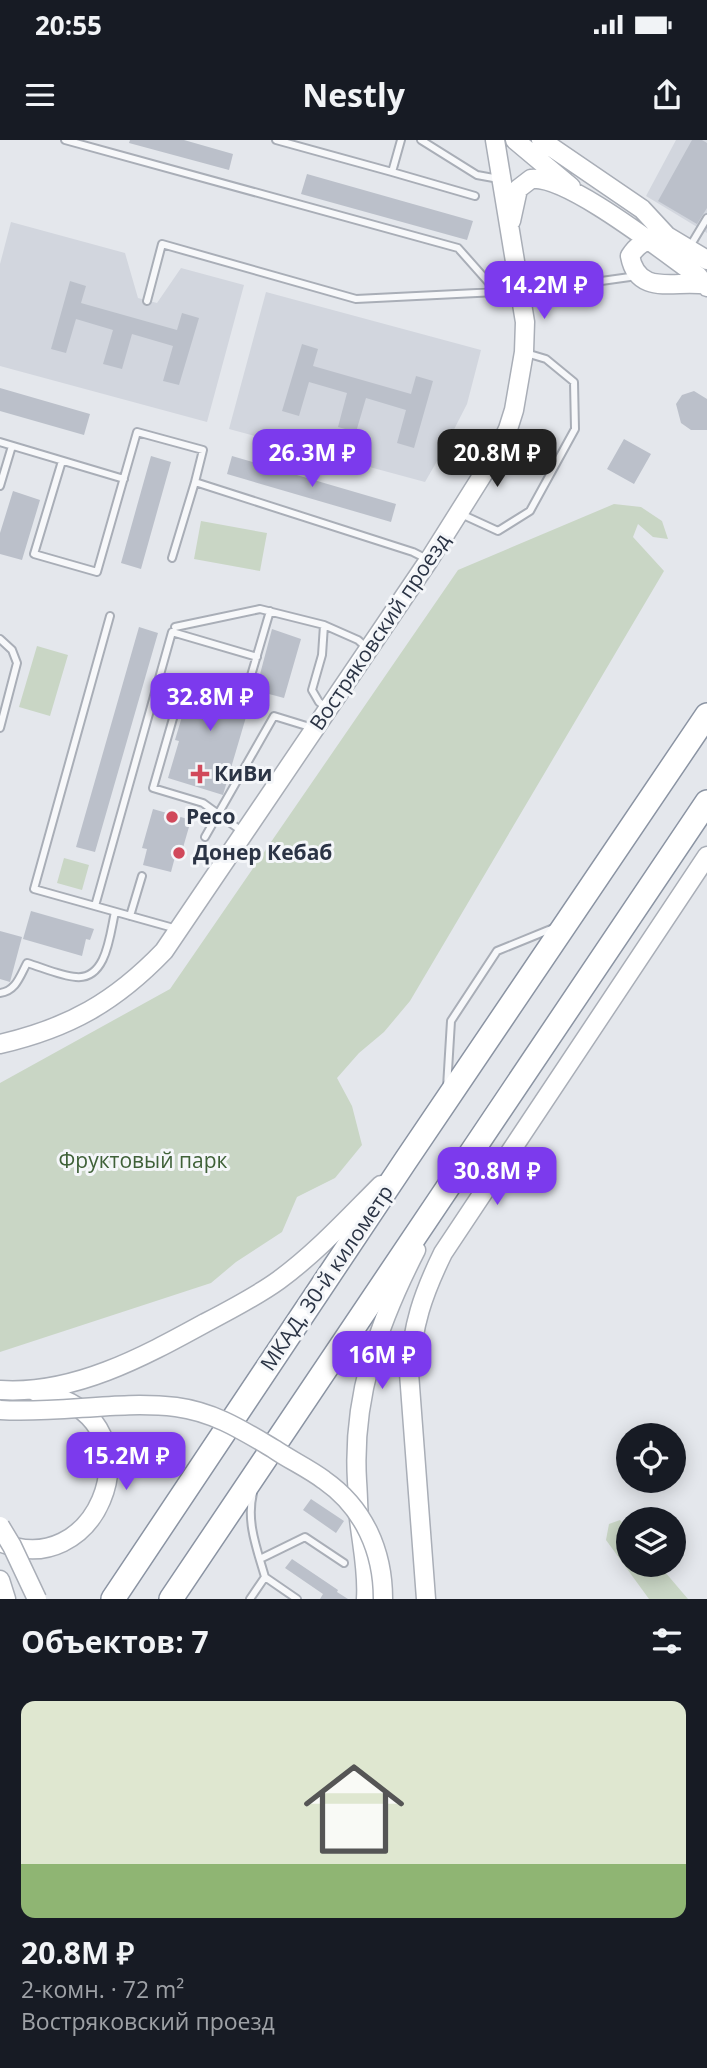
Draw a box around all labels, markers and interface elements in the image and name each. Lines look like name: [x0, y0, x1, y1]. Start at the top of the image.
text: 20:55: [35, 7, 102, 43]
text: Nestly: [302, 73, 405, 116]
icon: menu: [21, 76, 59, 114]
icon: share: [648, 76, 686, 114]
pin: 14.2M ₽: [479, 262, 609, 321]
text: 14.2M ₽: [500, 268, 588, 300]
pin: 26.3M ₽: [247, 430, 377, 489]
pin: 20.8M ₽: [432, 430, 562, 489]
text: 26.3M ₽: [268, 436, 356, 468]
text: 20.8M ₽: [453, 436, 541, 468]
street label: Востряковский проезд: [303, 528, 456, 735]
pin: 32.8M ₽: [145, 674, 275, 733]
text: 32.8M ₽: [166, 680, 254, 712]
place label: КиВи: [214, 759, 272, 787]
marker: КиВи: [192, 766, 208, 782]
place label: Ресо: [186, 802, 235, 830]
marker: Ресо: [164, 809, 180, 825]
place label: Донер Кебаб: [193, 838, 332, 866]
marker: Донер Кебаб: [171, 845, 187, 861]
park label: Фруктовый парк: [59, 1146, 228, 1174]
pin: 30.8M ₽: [432, 1147, 562, 1207]
text: 30.8M ₽: [453, 1154, 541, 1186]
street label: МКАД, 30-й километр: [253, 1179, 399, 1376]
pin: 16M ₽: [333, 1332, 431, 1391]
text: 16M ₽: [348, 1338, 416, 1370]
map controls: [616, 1423, 686, 1577]
button: locate: [616, 1423, 686, 1493]
pin: 15.2M ₽: [61, 1432, 191, 1492]
text: 15.2M ₽: [82, 1439, 170, 1471]
button: layers: [616, 1507, 686, 1577]
text: Объектов: 7: [21, 1621, 209, 1662]
icon: filters: [648, 1622, 686, 1660]
icon: home: [291, 1746, 417, 1872]
text: 20.8M ₽: [21, 1932, 135, 1973]
text: 2-комн. · 72 m²: [21, 1973, 184, 2005]
text: Востряковский проезд: [21, 2005, 275, 2037]

